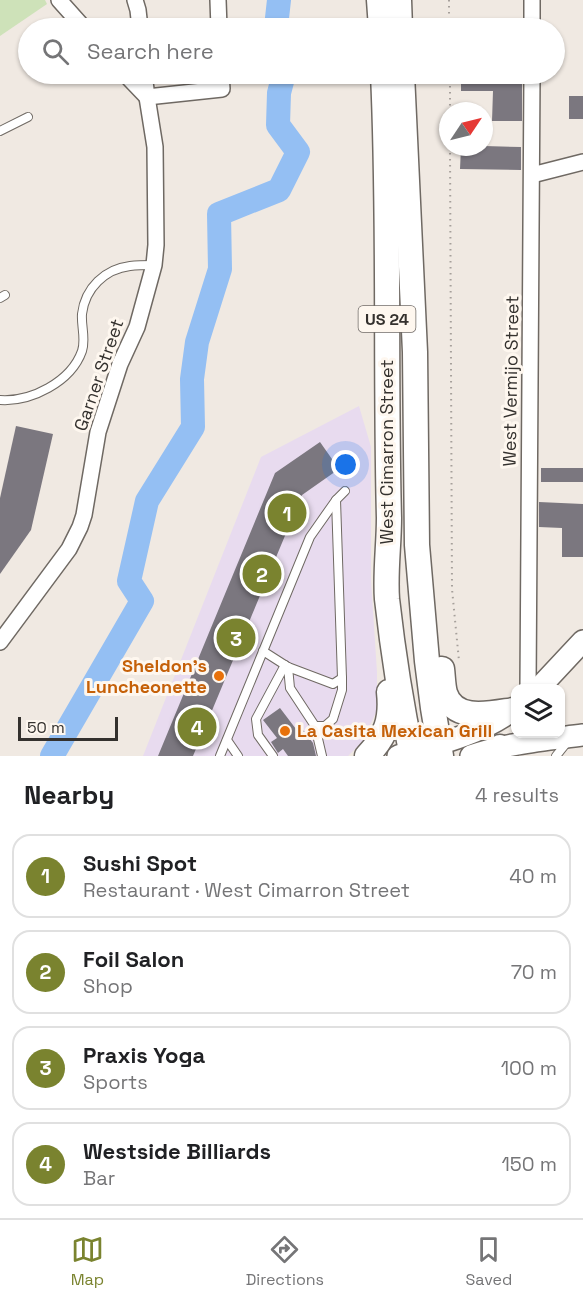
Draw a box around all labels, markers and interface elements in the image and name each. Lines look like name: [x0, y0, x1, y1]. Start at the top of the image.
search box: [18, 18, 565, 84]
icon: search: [39, 35, 72, 68]
text: Search here: [87, 37, 214, 65]
north arrow: [439, 102, 493, 156]
street label: West Vermijo Street: [498, 295, 523, 467]
road number: US 24: [358, 306, 416, 332]
street label: Garner Street: [69, 316, 128, 434]
street label: West Cimarron Street: [375, 359, 398, 545]
your location: [331, 450, 360, 479]
pin: 1: [268, 490, 306, 536]
pin: 2: [242, 552, 282, 596]
pin: 3: [216, 616, 256, 660]
place label: Sheldon's Luncheonette: [86, 654, 207, 698]
marker: Sheldon's Luncheonette: [212, 669, 226, 683]
map controls: [511, 684, 565, 738]
button: layers: [511, 684, 565, 738]
pin: 4: [178, 704, 216, 750]
scale bar: [18, 714, 118, 742]
text: 50 m: [27, 717, 65, 738]
place label: La Casita Mexican Grill: [297, 719, 492, 742]
marker: La Casita Mexican Grill: [278, 724, 292, 738]
text: Nearby: [24, 778, 114, 812]
text: 4 results: [475, 782, 559, 808]
text: Sushi Spot: [83, 849, 197, 877]
text: 1: [41, 863, 50, 889]
text: 40 m: [509, 863, 557, 889]
text: Restaurant · West Cimarron Street: [83, 877, 410, 903]
text: Foil Salon: [83, 945, 184, 973]
text: 2: [40, 959, 51, 985]
text: 70 m: [511, 959, 557, 985]
text: Shop: [83, 973, 133, 999]
text: Praxis Yoga: [83, 1041, 205, 1069]
text: 3: [39, 1055, 52, 1081]
text: 100 m: [501, 1055, 557, 1081]
text: Sports: [83, 1069, 148, 1095]
text: Westside Billiards: [83, 1137, 271, 1165]
text: 4: [39, 1151, 52, 1177]
text: 150 m: [502, 1151, 557, 1177]
text: Bar: [83, 1165, 115, 1191]
tab: Map: [71, 1233, 104, 1290]
tab: Directions: [246, 1233, 324, 1290]
tab: Saved: [466, 1233, 512, 1290]

